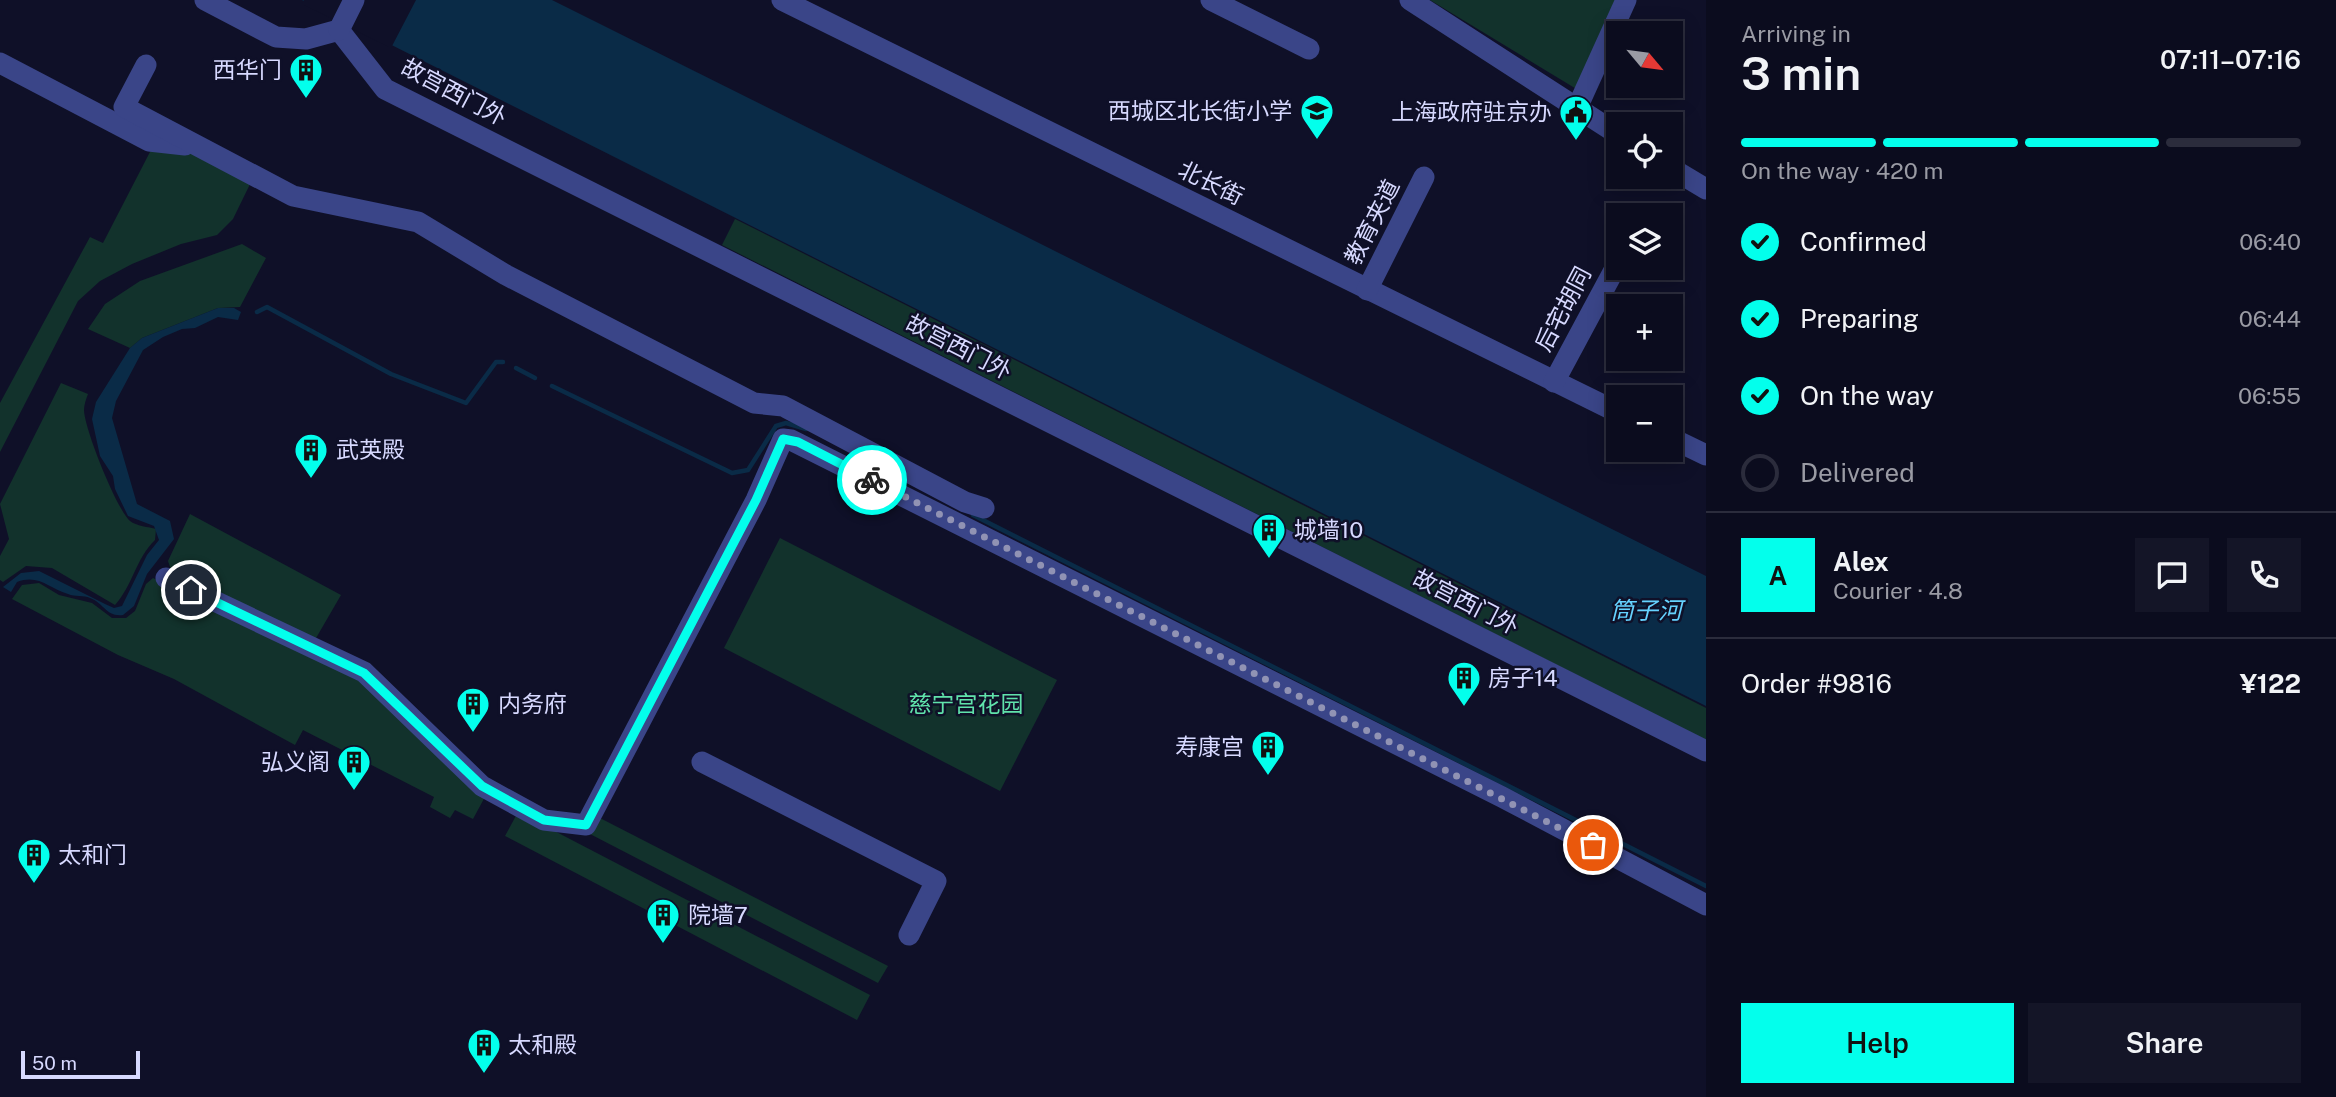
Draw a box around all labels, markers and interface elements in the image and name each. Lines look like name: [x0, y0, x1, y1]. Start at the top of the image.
text: Arriving in: [1741, 20, 1851, 47]
north arrow: [1606, 21, 1684, 98]
map controls: [1606, 21, 1683, 462]
text: 07:11–07:16: [2160, 44, 2301, 75]
text: 3 min: [1741, 46, 1861, 100]
building icon: 西华门: [287, 51, 325, 100]
street label: 故宫西门外: [397, 53, 511, 130]
place label: 西华门: [213, 56, 282, 83]
school or university icon: 西城区北长街小学: [1298, 92, 1336, 141]
public building icon: 上海政府驻京办: [1557, 93, 1595, 142]
place label: 西城区北长街小学: [1108, 97, 1292, 124]
place label: 上海政府驻京办: [1391, 98, 1552, 125]
button: locate: [1606, 112, 1683, 189]
street label: 北长街: [1174, 155, 1248, 210]
text: On the way · 420 m: [1741, 157, 1943, 184]
street label: 教育夹道: [1339, 175, 1404, 269]
button: layers: [1606, 203, 1683, 280]
icon: check: [1741, 223, 1779, 261]
text: Confirmed: [1800, 226, 1927, 257]
text: 06:40: [2239, 228, 2301, 255]
street label: 后宅胡同: [1529, 262, 1596, 356]
button: +: [1606, 294, 1683, 371]
icon: check: [1741, 300, 1779, 338]
text: Preparing: [1800, 303, 1919, 334]
text: 06:44: [2239, 305, 2301, 332]
street label: 故宫西门外: [902, 308, 1017, 385]
icon: check: [1741, 377, 1779, 415]
text: On the way: [1800, 380, 1934, 411]
text: 06:55: [2238, 382, 2301, 409]
button: −: [1606, 385, 1683, 462]
building icon: 武英殿: [292, 431, 330, 480]
place label: 武英殿: [336, 436, 405, 463]
courier: [837, 445, 907, 515]
text: Delivered: [1800, 457, 1915, 488]
icon: bike: [853, 461, 891, 499]
building icon: 城墙10: [1250, 511, 1288, 560]
place label: 城墙10: [1294, 516, 1363, 543]
button: chat: [2135, 538, 2209, 612]
button: phone: [2227, 538, 2301, 612]
text: Alex: [1833, 546, 1889, 577]
pin: [161, 560, 221, 620]
text: A: [1769, 560, 1787, 591]
street label: 故宫西门外: [1409, 563, 1524, 640]
icon: home: [172, 571, 210, 609]
text: Courier · 4.8: [1833, 577, 1963, 604]
water label: 筒子河: [1610, 596, 1686, 624]
building icon: 房子14: [1445, 659, 1483, 708]
place label: 房子14: [1488, 664, 1558, 691]
text: Order #9816: [1741, 668, 1892, 699]
text: ¥122: [2240, 668, 2301, 699]
building icon: 内务府: [454, 685, 492, 734]
place label: 内务府: [498, 690, 567, 717]
park label: 慈宁宫花园: [909, 690, 1024, 717]
building icon: 寿康宫: [1249, 728, 1287, 777]
place label: 寿康宫: [1175, 733, 1244, 760]
building icon: 弘义阁: [335, 743, 373, 792]
place label: 弘义阁: [261, 748, 330, 775]
pin: [1563, 815, 1623, 875]
icon: bag: [1574, 826, 1612, 864]
building icon: 太和门: [15, 836, 53, 885]
place label: 太和门: [58, 841, 127, 868]
building icon: 院墙7: [644, 896, 682, 945]
place label: 院墙7: [688, 901, 748, 928]
button: Help: [1741, 1003, 2014, 1083]
button: Share: [2028, 1003, 2301, 1083]
building icon: 太和殿: [465, 1026, 503, 1075]
place label: 太和殿: [508, 1031, 577, 1058]
scale bar: [21, 1048, 140, 1080]
text: 50 m: [32, 1052, 77, 1074]

